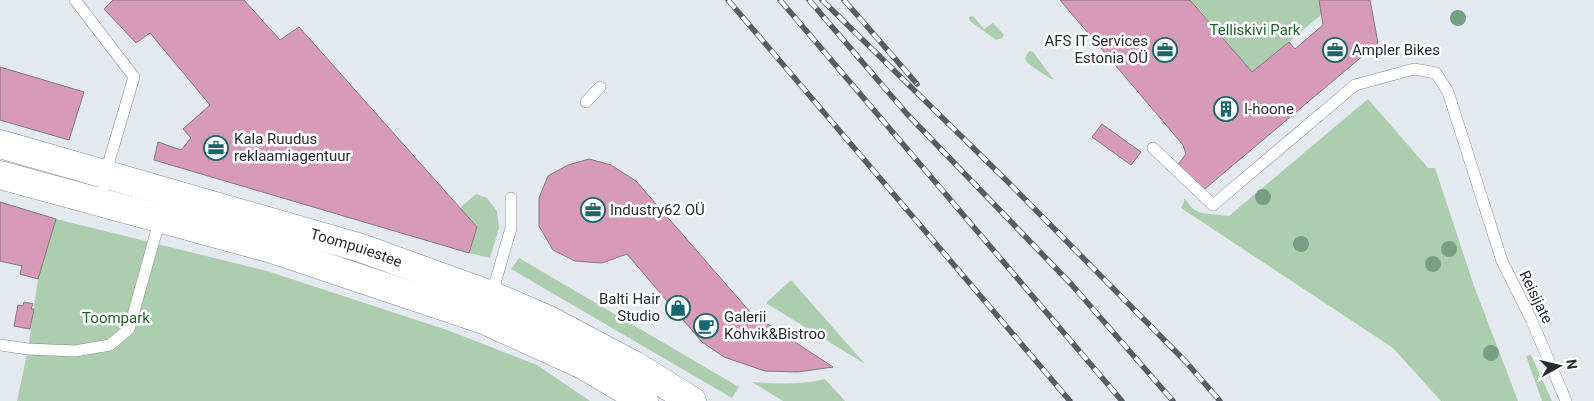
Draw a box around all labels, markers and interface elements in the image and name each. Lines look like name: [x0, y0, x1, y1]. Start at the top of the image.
park label: Telliskivi Park: [1210, 21, 1301, 39]
place label: AFS IT Services Estonia OÜ: [1045, 32, 1148, 67]
office icon: AFS IT Services Estonia OÜ: [1152, 37, 1178, 63]
office icon: Ampler Bikes: [1322, 37, 1348, 63]
place label: Ampler Bikes: [1352, 41, 1440, 59]
building icon: I-hoone: [1213, 96, 1239, 122]
place label: I-hoone: [1244, 100, 1294, 118]
place label: Kala Ruudus reklaamiagentuur: [234, 130, 351, 165]
office icon: Kala Ruudus reklaamiagentuur: [203, 135, 229, 161]
office icon: Industry62 OÜ: [580, 197, 606, 223]
place label: Industry62 OÜ: [610, 201, 705, 219]
street label: Toompuiestee: [308, 225, 405, 271]
street label: Reisijate: [1515, 268, 1557, 327]
place label: Balti Hair Studio: [599, 290, 660, 325]
shop icon: Balti Hair Studio: [665, 295, 691, 321]
place label: Galerii Kohvik&Bistroo: [724, 308, 826, 343]
park label: Toompark: [82, 309, 150, 327]
cafe icon: Galerii Kohvik&Bistroo: [693, 313, 719, 339]
north arrow: [1534, 341, 1584, 391]
text: N: [1563, 358, 1580, 370]

